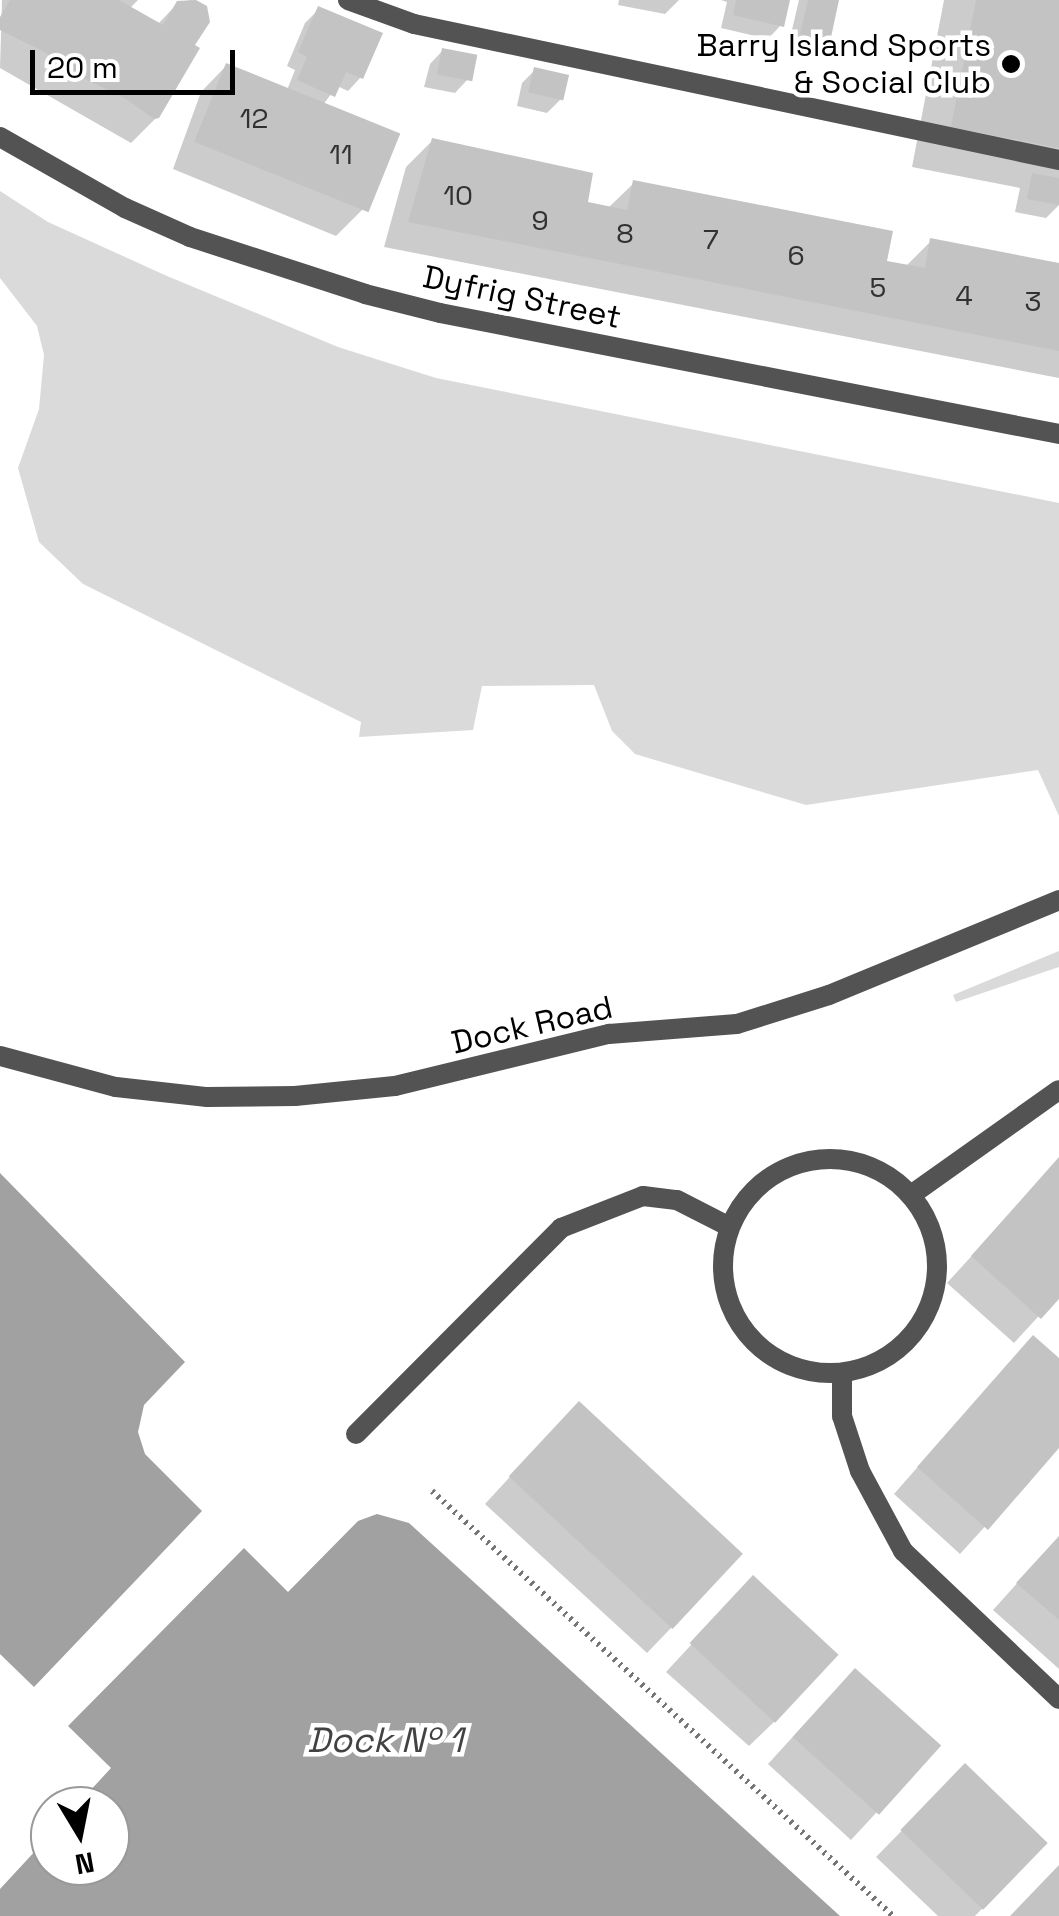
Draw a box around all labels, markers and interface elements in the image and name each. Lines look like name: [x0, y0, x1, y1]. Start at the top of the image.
place label: Barry Island Sports & Social Club: [697, 27, 991, 102]
scale bar: [35, 30, 240, 92]
text: 20 m: [47, 48, 118, 87]
marker: Barry Island Sports & Social Club: [1000, 53, 1022, 75]
house number: 12: [240, 101, 268, 135]
house number: 11: [329, 137, 353, 171]
house number: 10: [443, 178, 473, 212]
house number: 9: [531, 203, 549, 237]
house number: 8: [616, 216, 634, 250]
house number: 7: [703, 222, 719, 256]
house number: 6: [787, 238, 805, 272]
street label: Dyfrig Street: [419, 257, 625, 337]
house number: 5: [870, 270, 886, 304]
house number: 4: [955, 278, 973, 312]
house number: 3: [1025, 284, 1041, 318]
street label: Dock Road: [448, 988, 616, 1062]
water label: Dock Nº 1: [307, 1719, 463, 1761]
north arrow: [30, 1786, 130, 1886]
text: N: [73, 1844, 97, 1883]

